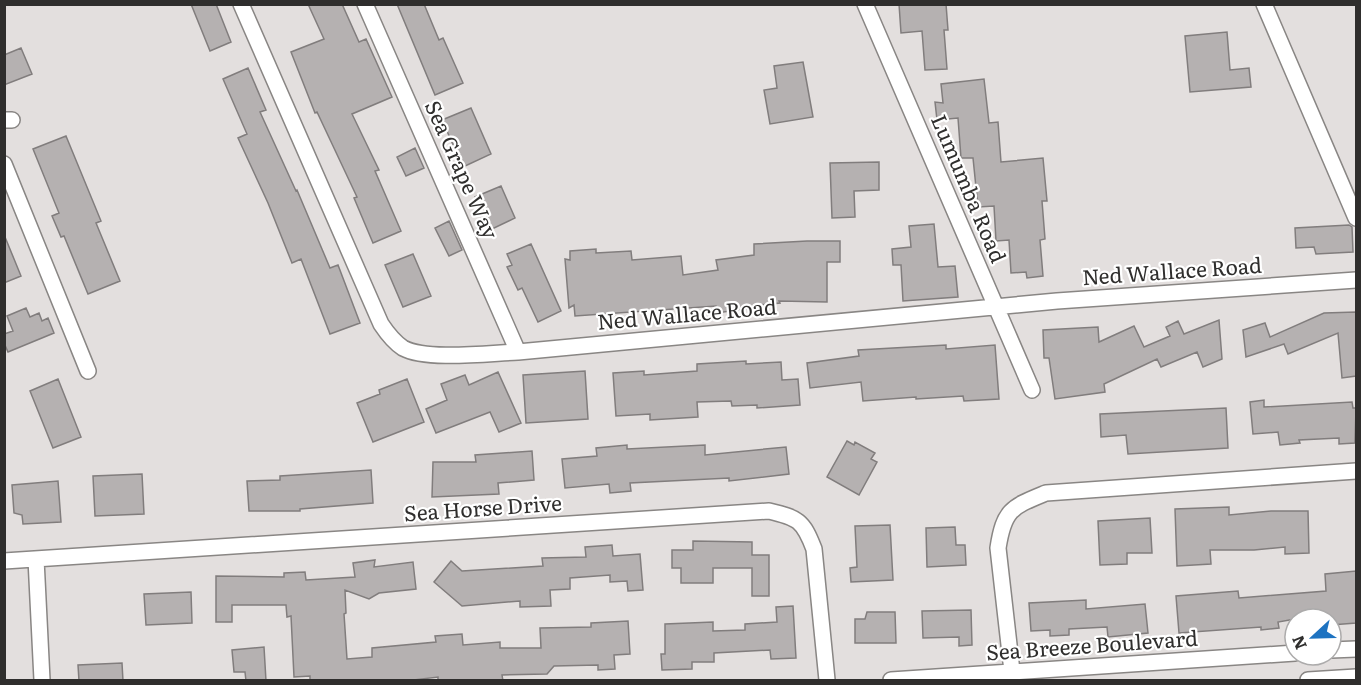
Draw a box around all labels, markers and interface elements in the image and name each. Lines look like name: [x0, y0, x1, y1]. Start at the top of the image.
street label: Sea Grape Way: [419, 95, 508, 244]
street label: Lumumba Road: [925, 109, 1016, 267]
street label: Ned Wallace Road: [1081, 248, 1263, 291]
street label: Ned Wallace Road: [596, 289, 778, 336]
street label: Sea Horse Drive: [403, 486, 563, 527]
north arrow: [1283, 607, 1343, 667]
street label: Sea Breeze Boulevard: [985, 621, 1199, 666]
text: N: [1285, 632, 1312, 654]

